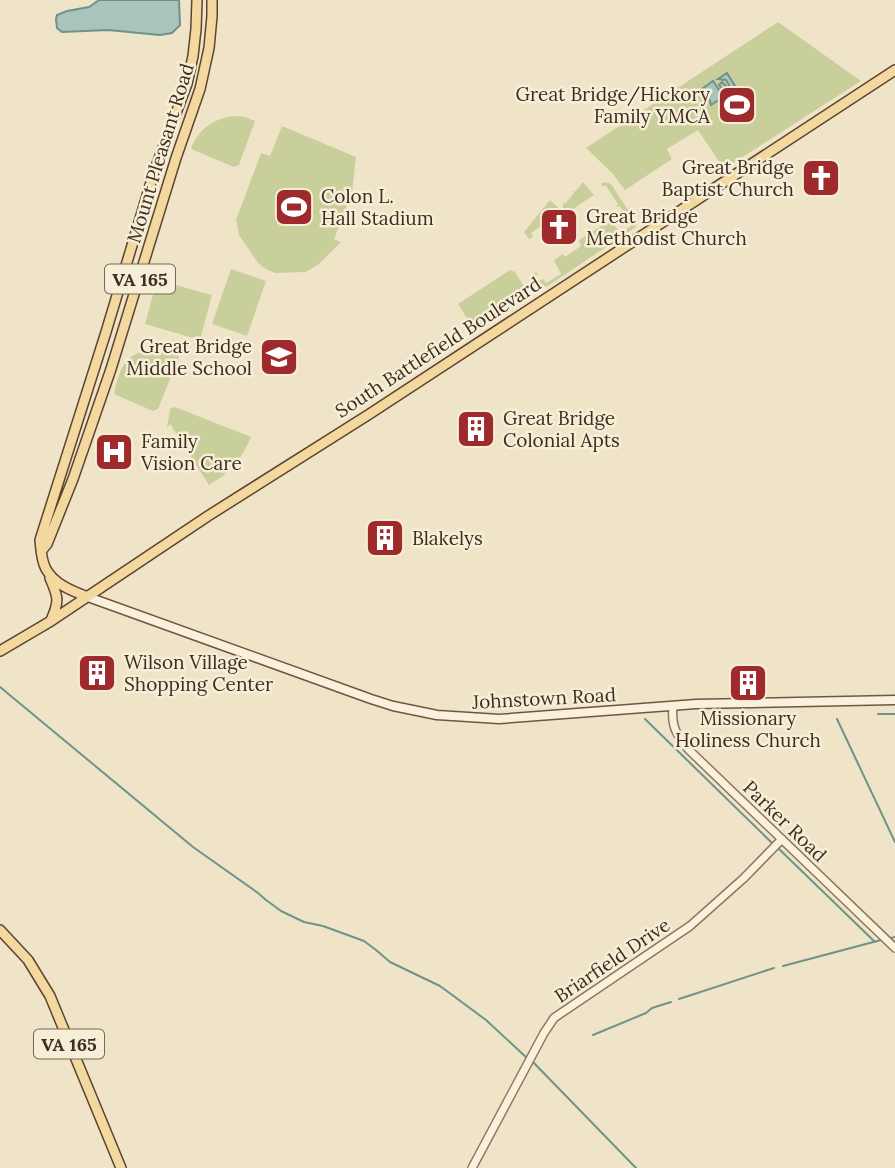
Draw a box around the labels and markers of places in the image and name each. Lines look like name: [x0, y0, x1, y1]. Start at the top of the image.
place label: Great Bridge/Hickory Family YMCA: [516, 82, 711, 128]
sports icon: Great Bridge/Hickory Family YMCA: [716, 84, 758, 126]
place label: Great Bridge Baptist Church: [662, 155, 794, 201]
church icon: Great Bridge Baptist Church: [800, 157, 842, 199]
place label: Colon L. Hall Stadium: [321, 184, 434, 230]
sports icon: Colon L. Hall Stadium: [273, 186, 315, 228]
place label: Great Bridge Methodist Church: [586, 204, 747, 250]
church icon: Great Bridge Methodist Church: [538, 206, 580, 248]
place label: Great Bridge Middle School: [126, 334, 252, 380]
school or university icon: Great Bridge Middle School: [258, 336, 300, 378]
place label: Great Bridge Colonial Apts: [503, 406, 620, 452]
building icon: Great Bridge Colonial Apts: [455, 408, 497, 450]
place label: Family Vision Care: [140, 429, 242, 475]
hospital icon: Family Vision Care: [93, 431, 135, 473]
building icon: Blakelys: [364, 517, 406, 559]
place label: Blakelys: [412, 526, 483, 550]
place label: Wilson Village Shopping Center: [124, 650, 274, 696]
building icon: Wilson Village Shopping Center: [76, 652, 118, 694]
building icon: Missionary Holiness Church: [727, 662, 769, 704]
place label: Missionary Holiness Church: [675, 706, 821, 752]

